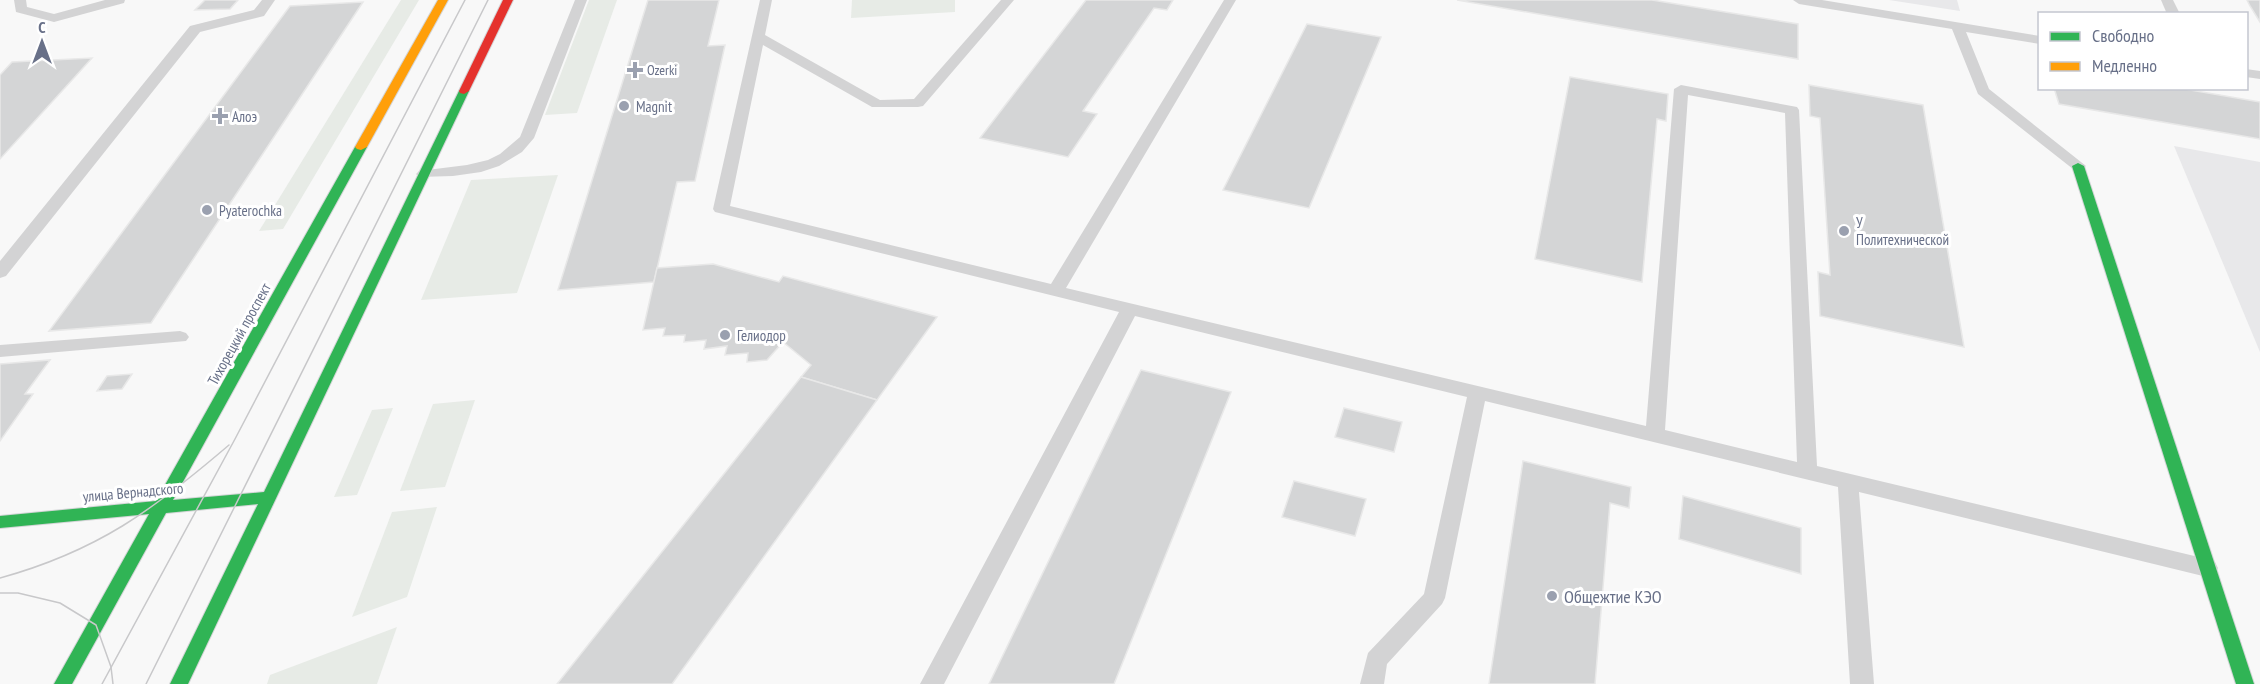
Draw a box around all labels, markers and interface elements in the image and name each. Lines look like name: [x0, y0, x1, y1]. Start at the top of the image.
north arrow: [12, 12, 72, 72]
legend: [2038, 12, 2248, 90]
text: С: [38, 17, 46, 37]
text: Свободно: [2092, 24, 2155, 47]
text: Медленно: [2092, 54, 2157, 77]
place label: Ozerki: [647, 61, 677, 79]
marker: Ozerki: [628, 63, 642, 77]
place label: Magnit: [636, 97, 672, 116]
marker: Magnit: [617, 99, 631, 113]
place label: Алоэ: [232, 107, 258, 126]
marker: Алоэ: [213, 109, 227, 123]
place label: Pyaterochka: [219, 201, 282, 220]
marker: Pyaterochka: [200, 203, 214, 217]
place label: У Политехнической: [1856, 213, 1949, 249]
marker: У Политехнической: [1837, 224, 1851, 238]
street label: Тихорецкий проспект: [203, 279, 275, 388]
place label: Гелиодор: [737, 326, 786, 345]
marker: Гелиодор: [718, 328, 732, 342]
street label: улица Вернадского: [82, 478, 184, 506]
place label: Общежтие КЭО: [1564, 585, 1662, 608]
marker: Общежтие КЭО: [1545, 589, 1559, 603]

